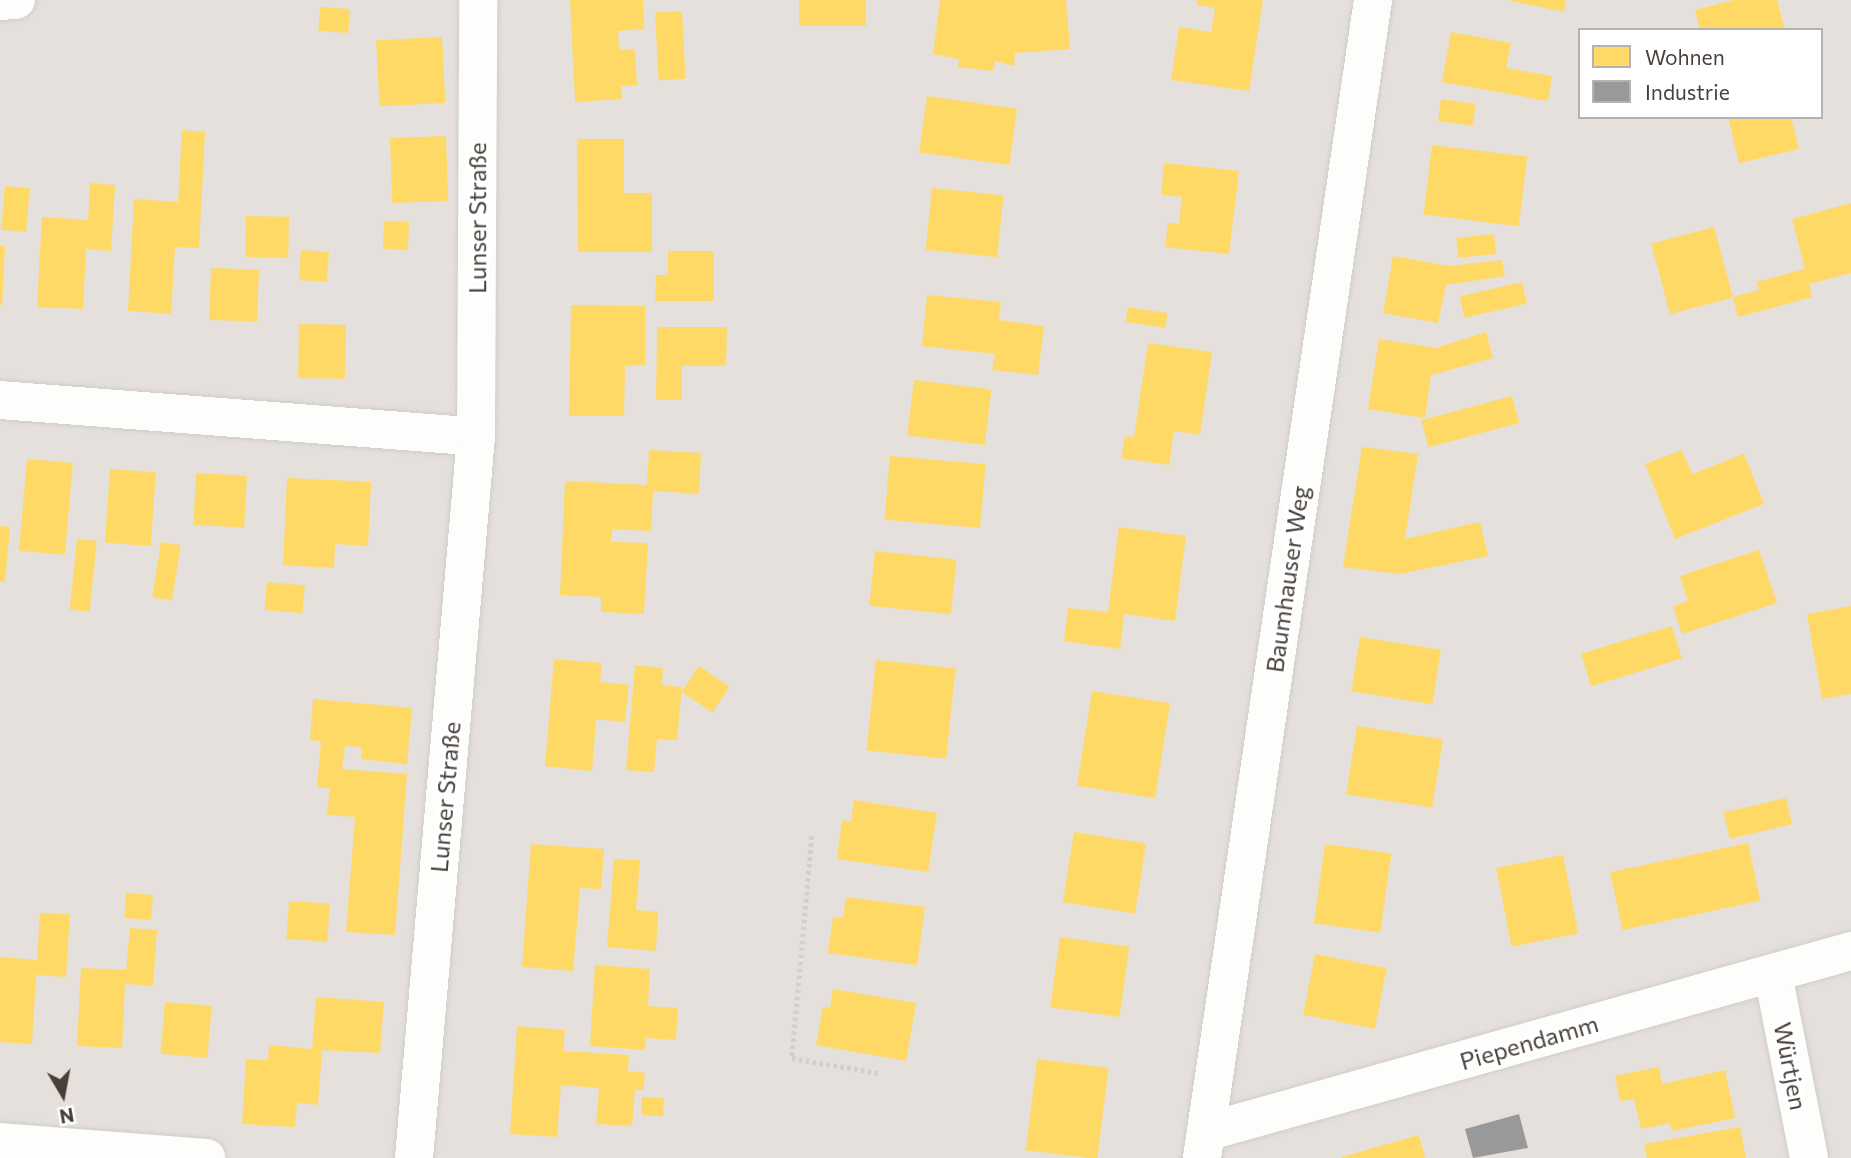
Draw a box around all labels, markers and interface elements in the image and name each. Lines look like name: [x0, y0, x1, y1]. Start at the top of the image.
legend: [1578, 28, 1823, 119]
text: Wohnen: [1645, 44, 1725, 69]
text: Industrie: [1645, 79, 1730, 104]
street label: Lunser Straße: [463, 142, 491, 294]
street label: Baumhauser Weg: [1260, 484, 1314, 674]
street label: Lunser Straße: [424, 720, 466, 874]
street label: Piependamm: [1456, 1008, 1602, 1076]
street label: Würtjen: [1768, 1020, 1814, 1112]
north arrow: [28, 1060, 98, 1130]
text: N: [58, 1104, 76, 1129]

